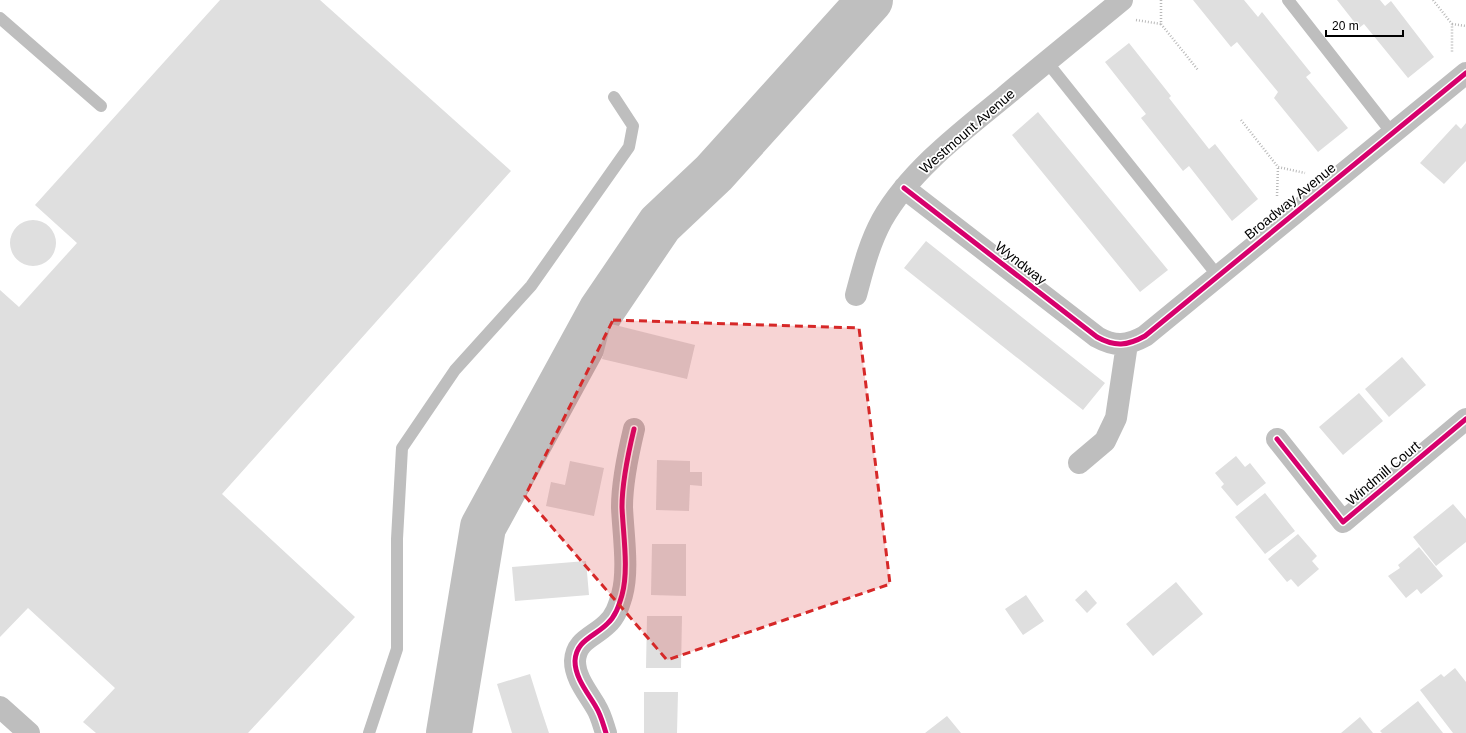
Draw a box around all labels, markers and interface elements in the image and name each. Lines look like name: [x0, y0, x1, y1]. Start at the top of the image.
scale bar: [1326, 12, 1403, 38]
text: 20 m: [1332, 19, 1359, 33]
street label: Westmount Avenue: [916, 85, 1018, 177]
street label: Broadway Avenue: [1241, 159, 1339, 243]
street label: Wyndway: [992, 238, 1050, 288]
street label: Windmill Court: [1343, 438, 1423, 508]

